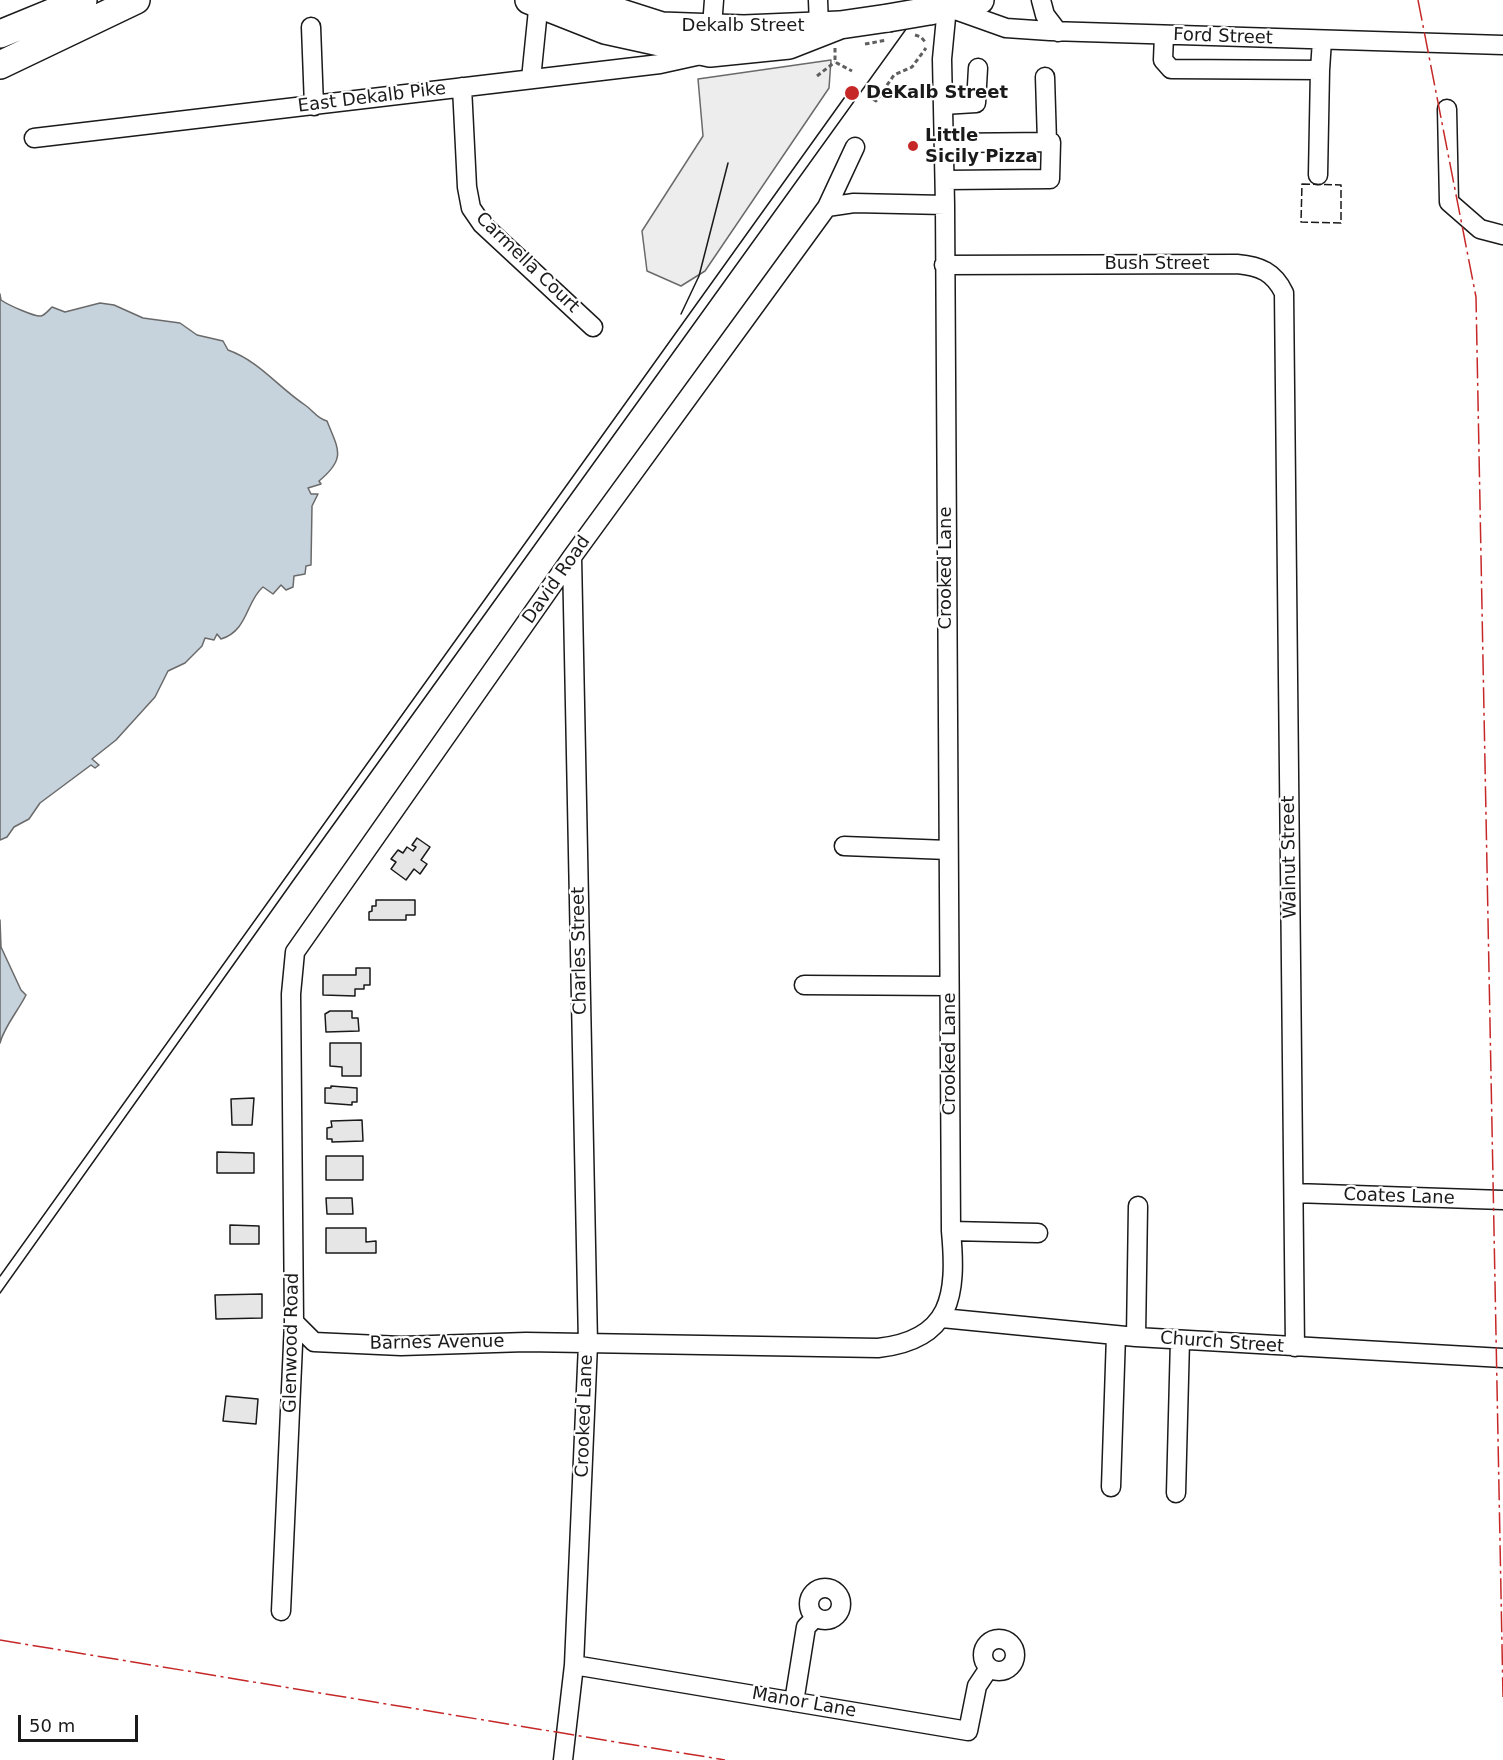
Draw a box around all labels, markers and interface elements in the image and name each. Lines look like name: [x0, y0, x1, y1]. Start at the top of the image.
street label: Dekalb Street: [682, 15, 804, 37]
street label: Ford Street: [1173, 24, 1273, 50]
street label: East Dekalb Pike: [297, 78, 447, 118]
place label: DeKalb Street: [866, 82, 1008, 104]
marker: DeKalb Street: [843, 84, 861, 102]
place label: Little Sicily Pizza: [925, 125, 1038, 168]
marker: Little Sicily Pizza: [906, 139, 920, 153]
street label: Carmella Court: [471, 208, 583, 318]
street label: Bush Street: [1105, 253, 1209, 275]
street label: Crooked Lane: [935, 506, 957, 630]
street label: David Road: [519, 532, 595, 628]
street label: Walnut Street: [1278, 795, 1302, 919]
street label: Charles Street: [568, 887, 592, 1015]
street label: Crooked Lane: [939, 992, 961, 1116]
street label: Coates Lane: [1343, 1184, 1455, 1210]
street label: Glenwood Road: [280, 1273, 304, 1413]
street label: Church Street: [1159, 1328, 1285, 1358]
street label: Barnes Avenue: [369, 1331, 505, 1355]
street label: Crooked Lane: [572, 1354, 598, 1478]
street label: Manor Lane: [750, 1683, 858, 1723]
scale bar: [21, 1703, 141, 1741]
text: 50 m: [29, 1715, 75, 1736]

